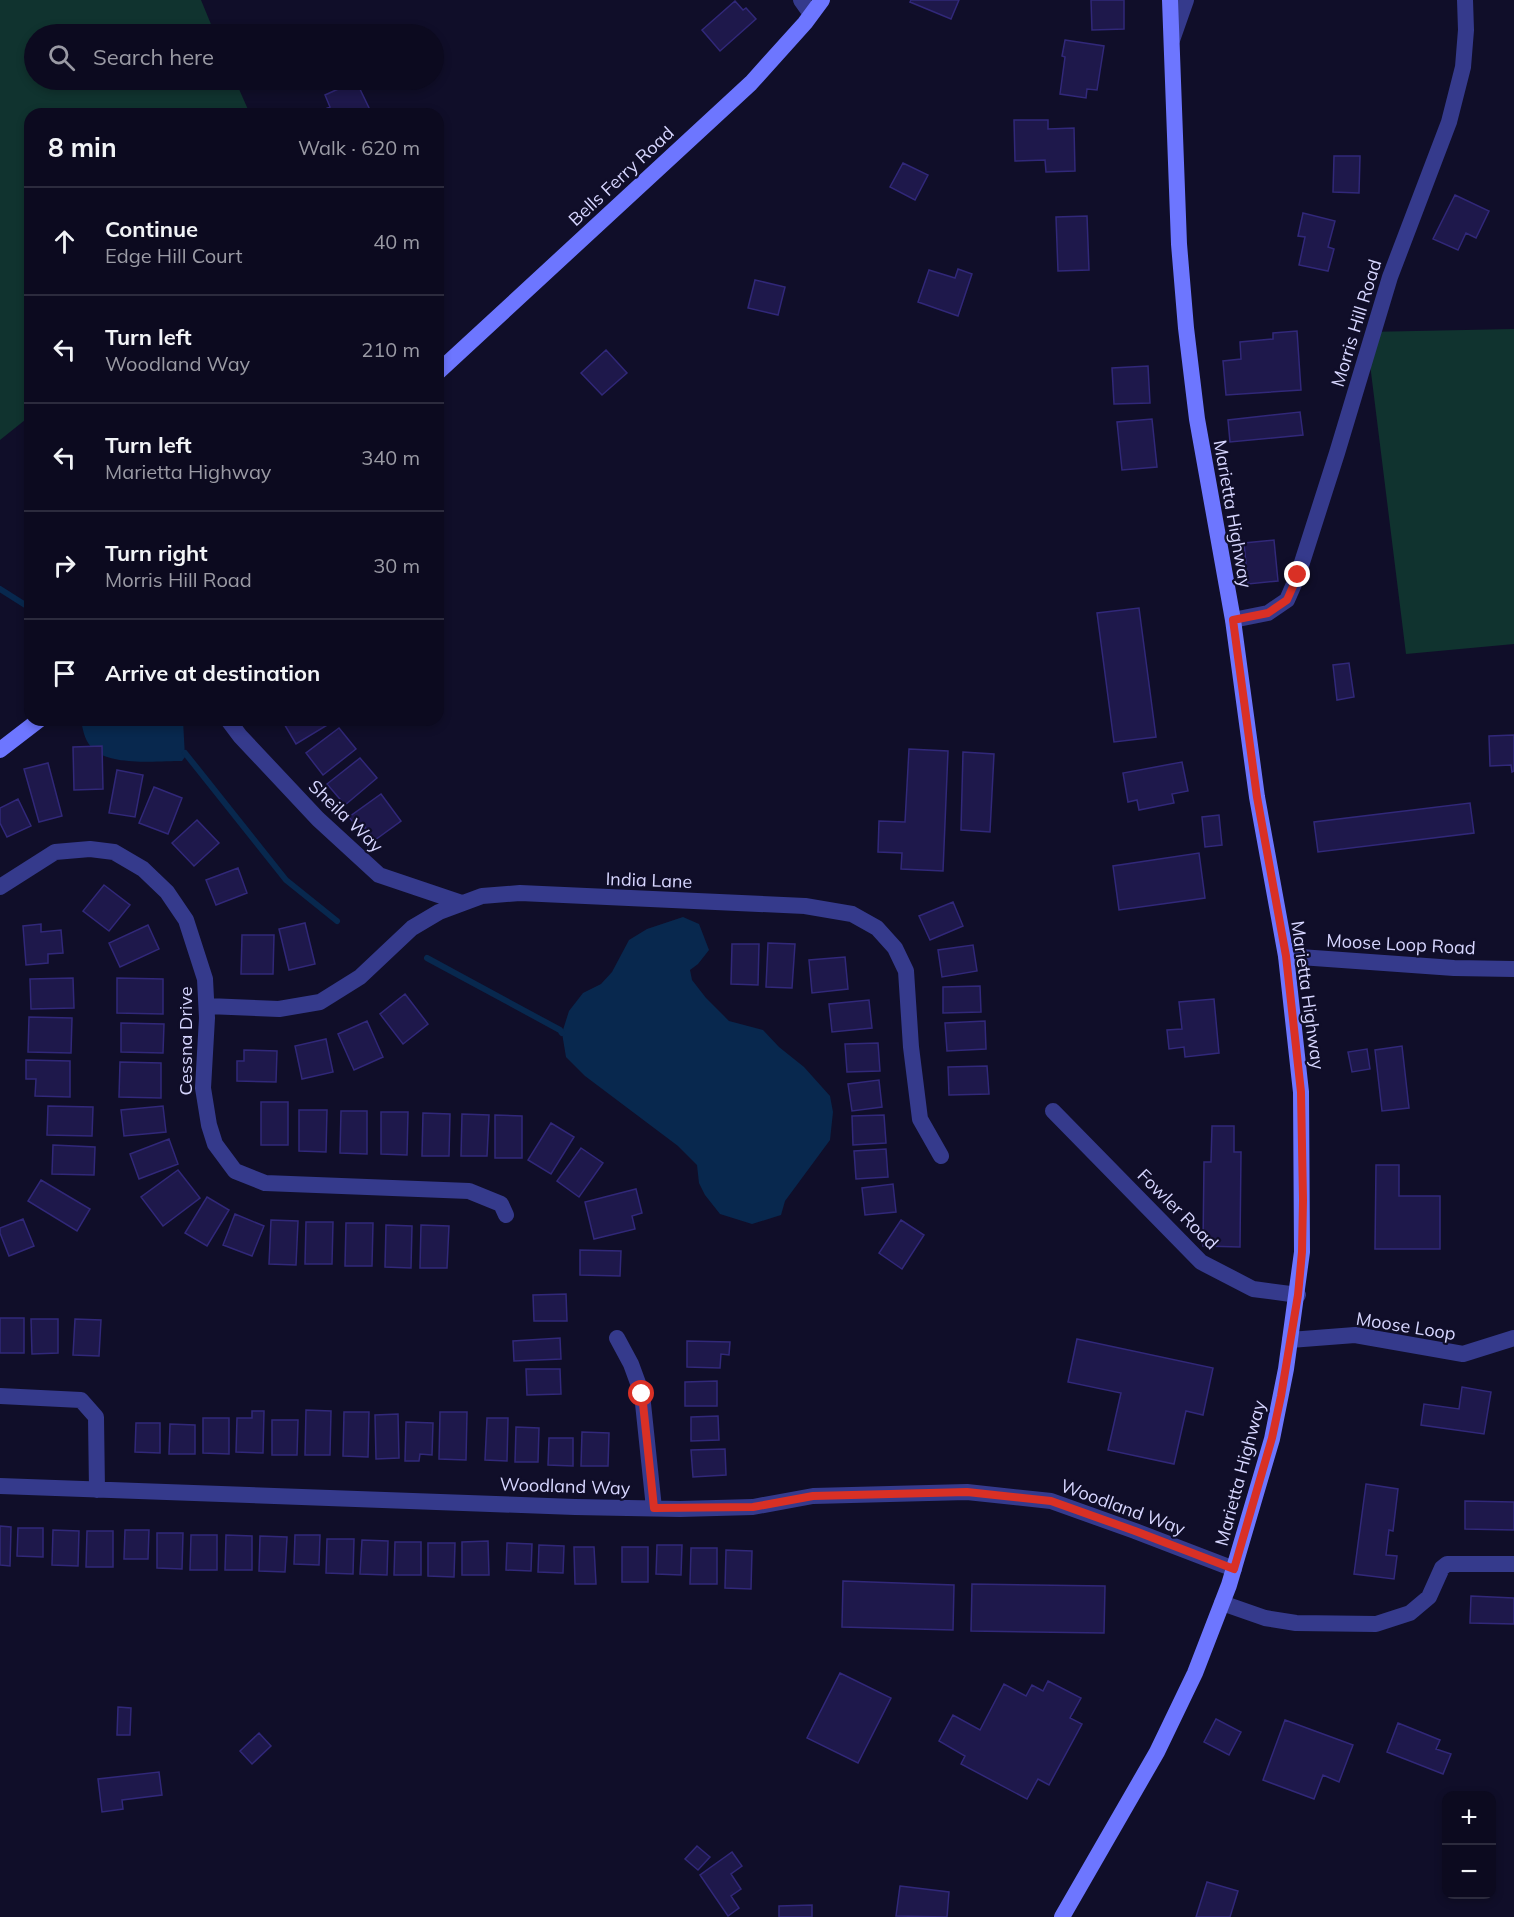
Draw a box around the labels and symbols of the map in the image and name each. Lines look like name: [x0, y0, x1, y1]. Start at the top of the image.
street label: Bells Ferry Road: [563, 121, 679, 231]
street label: Morris Hill Road: [1326, 256, 1386, 390]
street label: Marietta Highway: [1209, 438, 1257, 590]
route end: [1284, 561, 1310, 587]
street label: Sheila Way: [304, 775, 388, 858]
street label: India Lane: [605, 867, 693, 893]
street label: Marietta Highway: [1286, 919, 1330, 1071]
street label: Moose Loop Road: [1326, 929, 1476, 959]
street label: Cessna Drive: [174, 987, 197, 1095]
street label: Fowler Road: [1133, 1164, 1223, 1254]
street label: Moose Loop: [1355, 1307, 1457, 1345]
route start: [628, 1380, 654, 1406]
street label: Marietta Highway: [1210, 1397, 1271, 1548]
street label: Woodland Way: [499, 1472, 631, 1500]
street label: Woodland Way: [1058, 1474, 1189, 1540]

